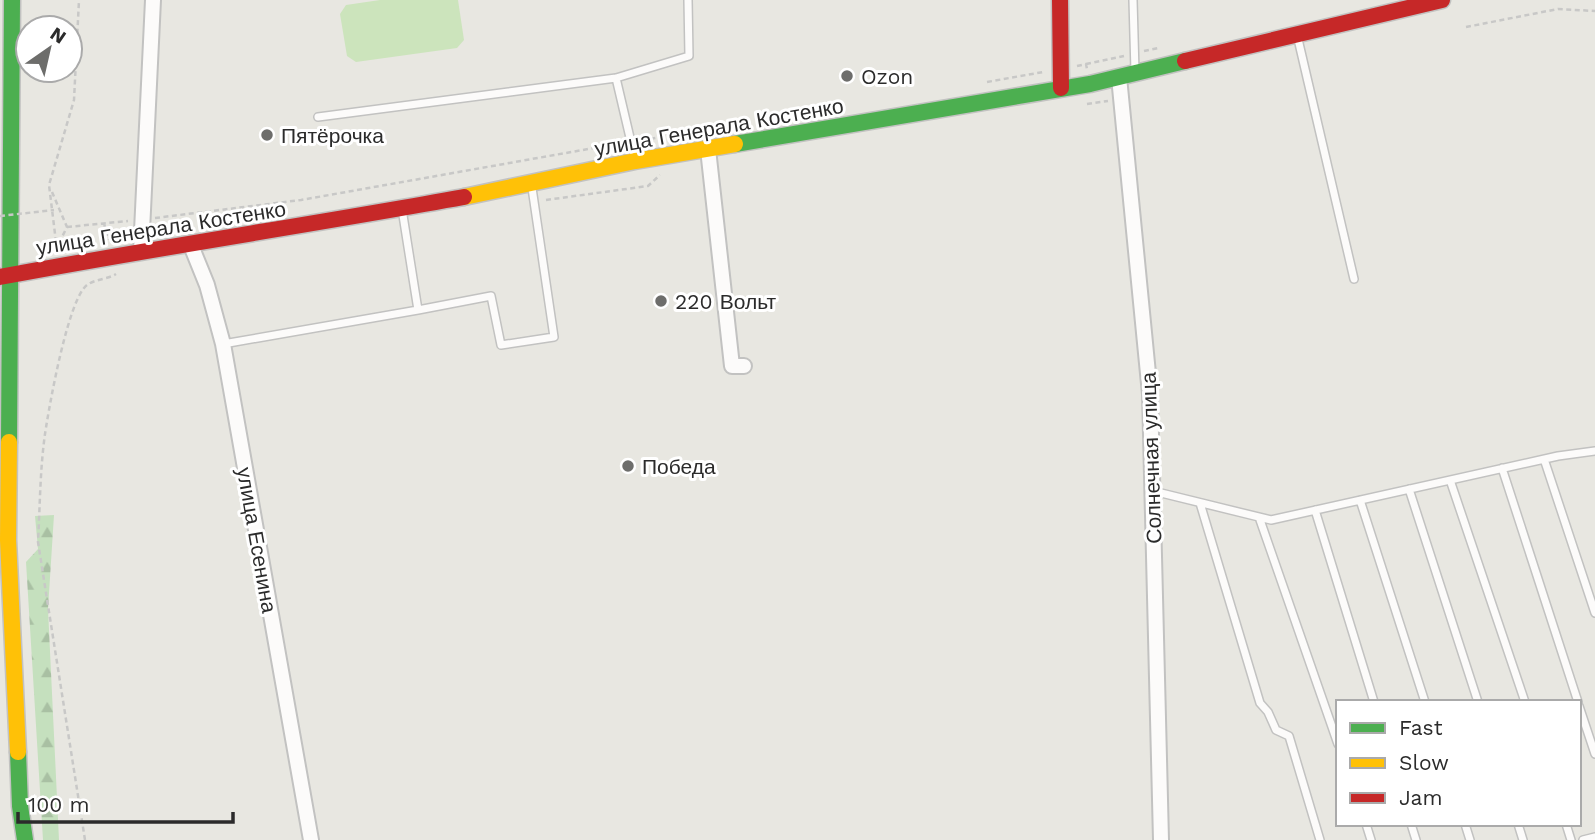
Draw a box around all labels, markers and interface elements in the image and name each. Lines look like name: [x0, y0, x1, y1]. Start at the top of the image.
north arrow: [14, 14, 84, 84]
text: N: [46, 22, 70, 49]
place label: Ozon: [861, 64, 913, 89]
marker: Ozon: [839, 68, 855, 84]
street label: улица Генерала Костенко: [593, 93, 845, 161]
place label: Пятёрочка: [281, 123, 384, 148]
marker: Пятёрочка: [259, 127, 275, 143]
street label: улица Генерала Костенко: [34, 196, 288, 260]
place label: 220 Вольт: [675, 289, 776, 314]
marker: 220 Вольт: [653, 293, 669, 309]
street label: Солнечная улица: [1136, 371, 1166, 544]
place label: Победа: [642, 454, 716, 479]
marker: Победа: [620, 458, 636, 474]
street label: улица Есенина: [232, 465, 282, 615]
legend: [1336, 700, 1581, 826]
text: Fast: [1399, 715, 1443, 740]
text: Slow: [1399, 750, 1449, 775]
scale bar: [18, 780, 233, 824]
text: Jam: [1399, 785, 1442, 810]
text: 100 m: [28, 792, 90, 817]

